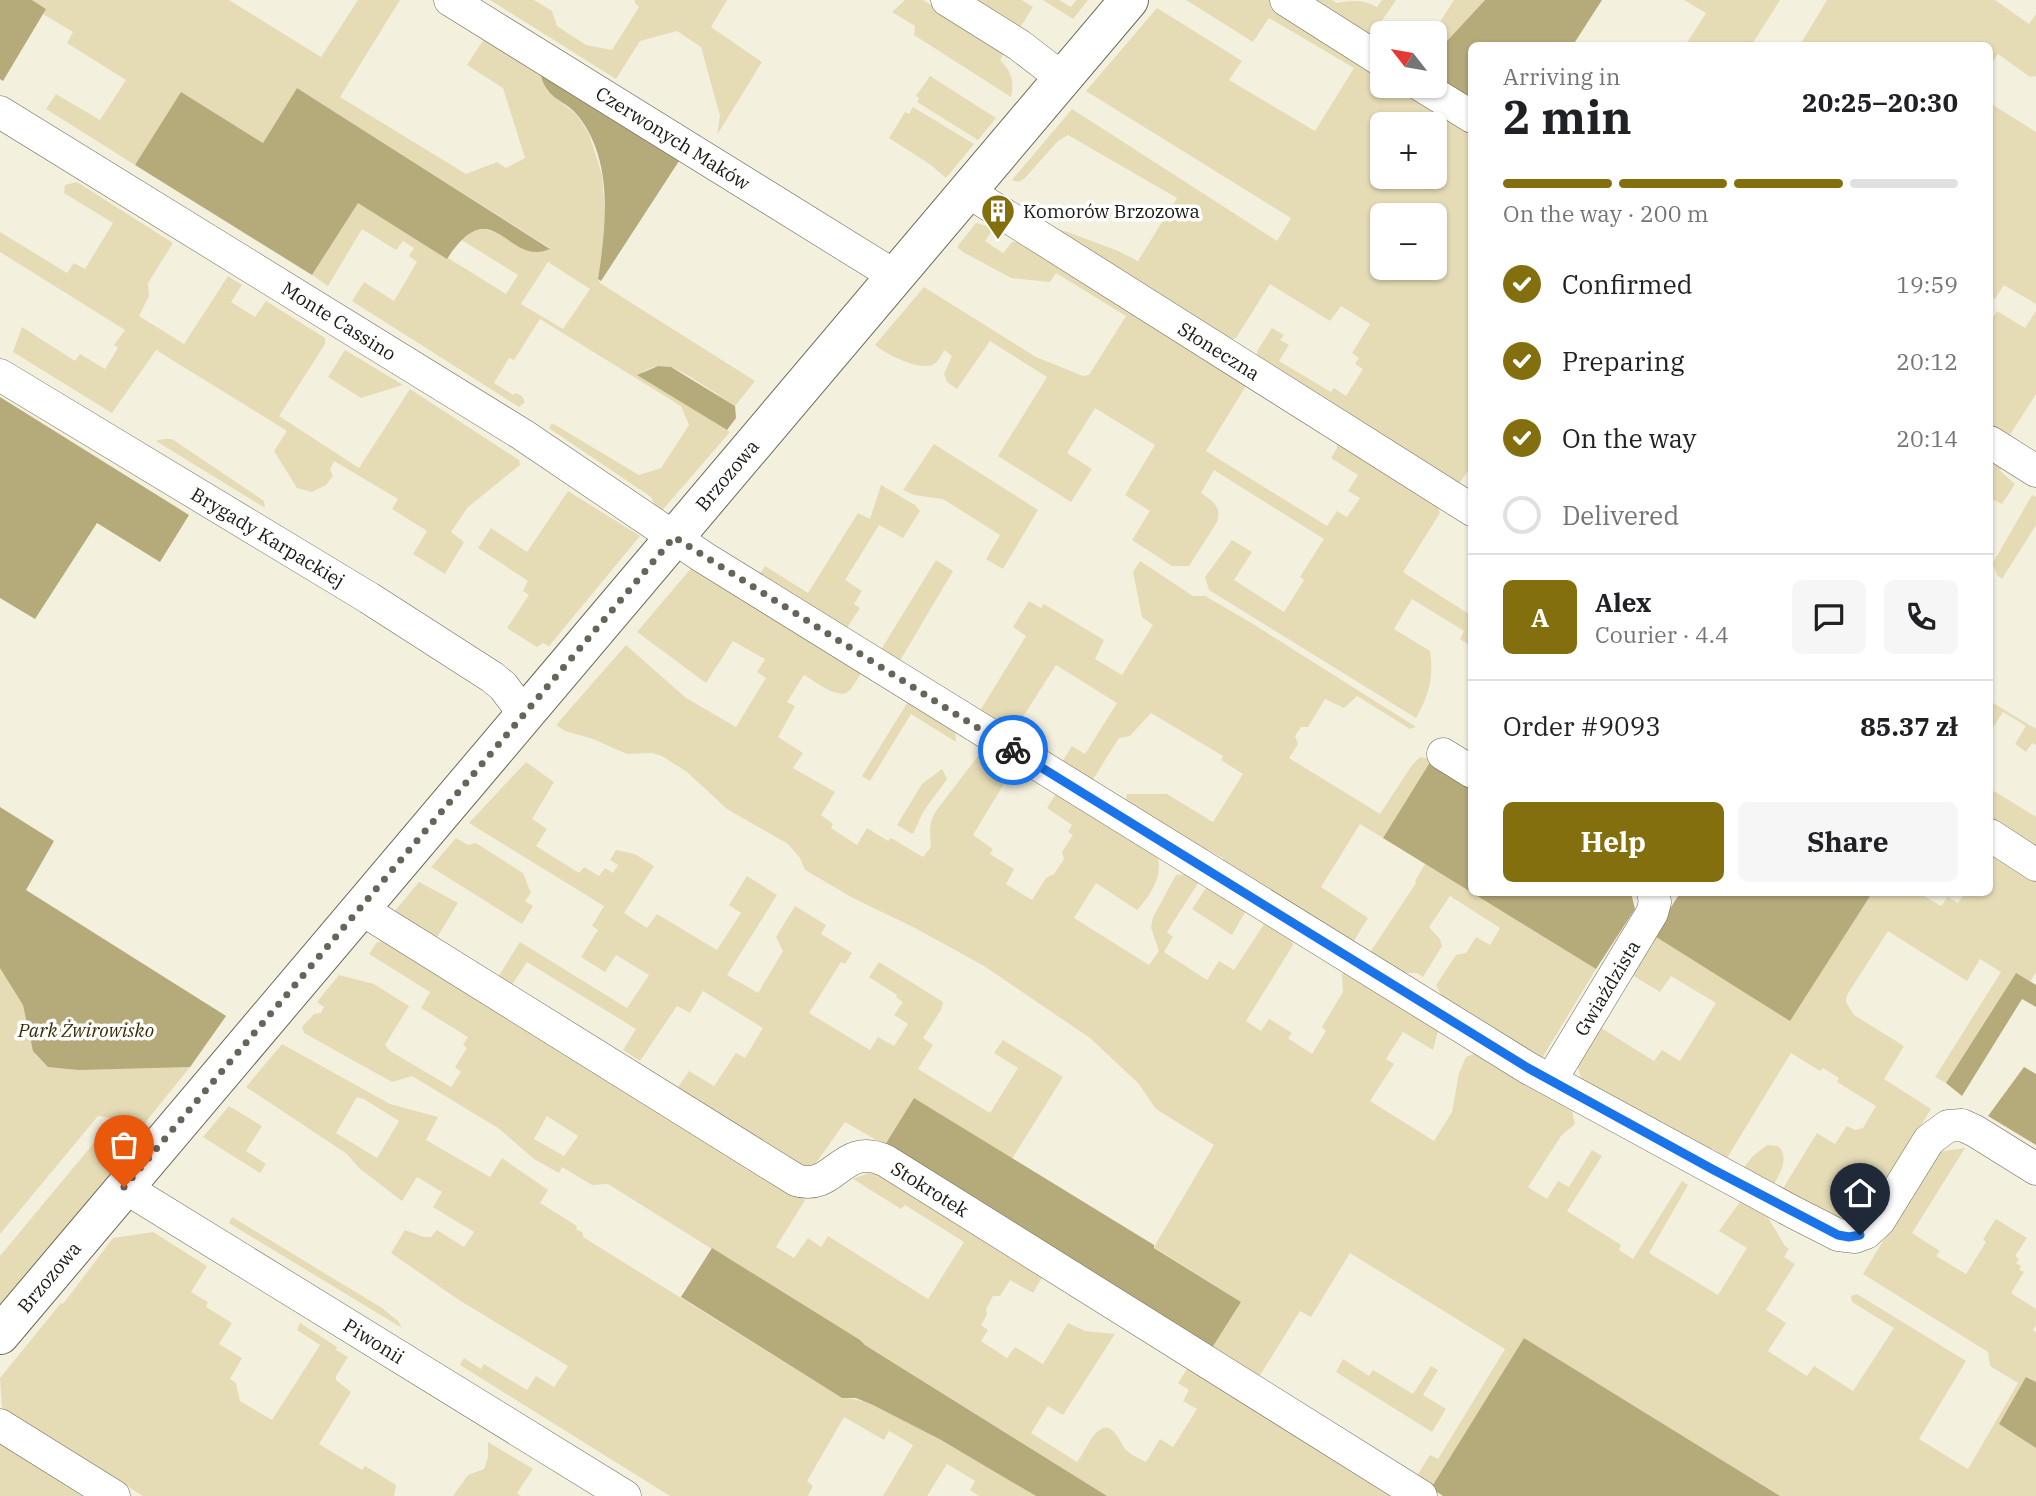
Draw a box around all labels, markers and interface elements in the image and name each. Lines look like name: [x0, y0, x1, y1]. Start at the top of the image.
north arrow: [1370, 21, 1447, 98]
map controls: [1370, 21, 1447, 280]
text: Arriving in: [1503, 61, 1620, 91]
street label: Czerwonych Maków: [591, 81, 755, 195]
text: 20:25–20:30: [1802, 85, 1958, 119]
text: 2 min: [1503, 87, 1632, 147]
button: +: [1370, 112, 1447, 189]
building icon: Komorów Brzozowa: [979, 192, 1017, 241]
text: On the way · 200 m: [1503, 198, 1709, 228]
place label: Komorów Brzozowa: [1023, 199, 1200, 223]
button: −: [1370, 203, 1447, 280]
icon: check: [1503, 265, 1541, 303]
text: Confirmed: [1562, 267, 1693, 301]
text: 19:59: [1896, 269, 1958, 299]
street label: Monte Cassino: [277, 276, 401, 366]
street label: Słoneczna: [1174, 316, 1264, 386]
icon: check: [1503, 342, 1541, 380]
text: Preparing: [1562, 344, 1684, 378]
text: 20:12: [1896, 346, 1958, 376]
icon: check: [1503, 419, 1541, 457]
text: On the way: [1562, 421, 1696, 455]
text: 20:14: [1896, 423, 1958, 453]
street label: Brzozowa: [690, 434, 764, 516]
street label: Brygady Karpackiej: [187, 482, 349, 592]
text: Delivered: [1562, 498, 1679, 532]
button: chat: [1792, 580, 1866, 654]
button: phone: [1884, 580, 1958, 654]
text: Alex: [1595, 585, 1651, 619]
text: A: [1531, 600, 1549, 634]
text: Courier · 4.4: [1595, 619, 1729, 649]
text: Order #9093: [1503, 709, 1661, 743]
text: 85.37 zł: [1860, 709, 1958, 743]
courier: [978, 715, 1048, 785]
icon: bike: [994, 731, 1032, 769]
button: Help: [1503, 802, 1724, 882]
button: Share: [1738, 802, 1958, 882]
street label: Gwiaździsta: [1569, 936, 1645, 1040]
park label: Park Żwirowisko: [17, 1018, 154, 1042]
pin: [94, 1115, 154, 1187]
icon: bag: [105, 1126, 143, 1164]
street label: Stokrotek: [887, 1156, 973, 1222]
pin: [1830, 1163, 1890, 1235]
icon: home: [1841, 1174, 1879, 1212]
street label: Brzozowa: [12, 1236, 86, 1318]
street label: Piwonii: [339, 1313, 409, 1369]

